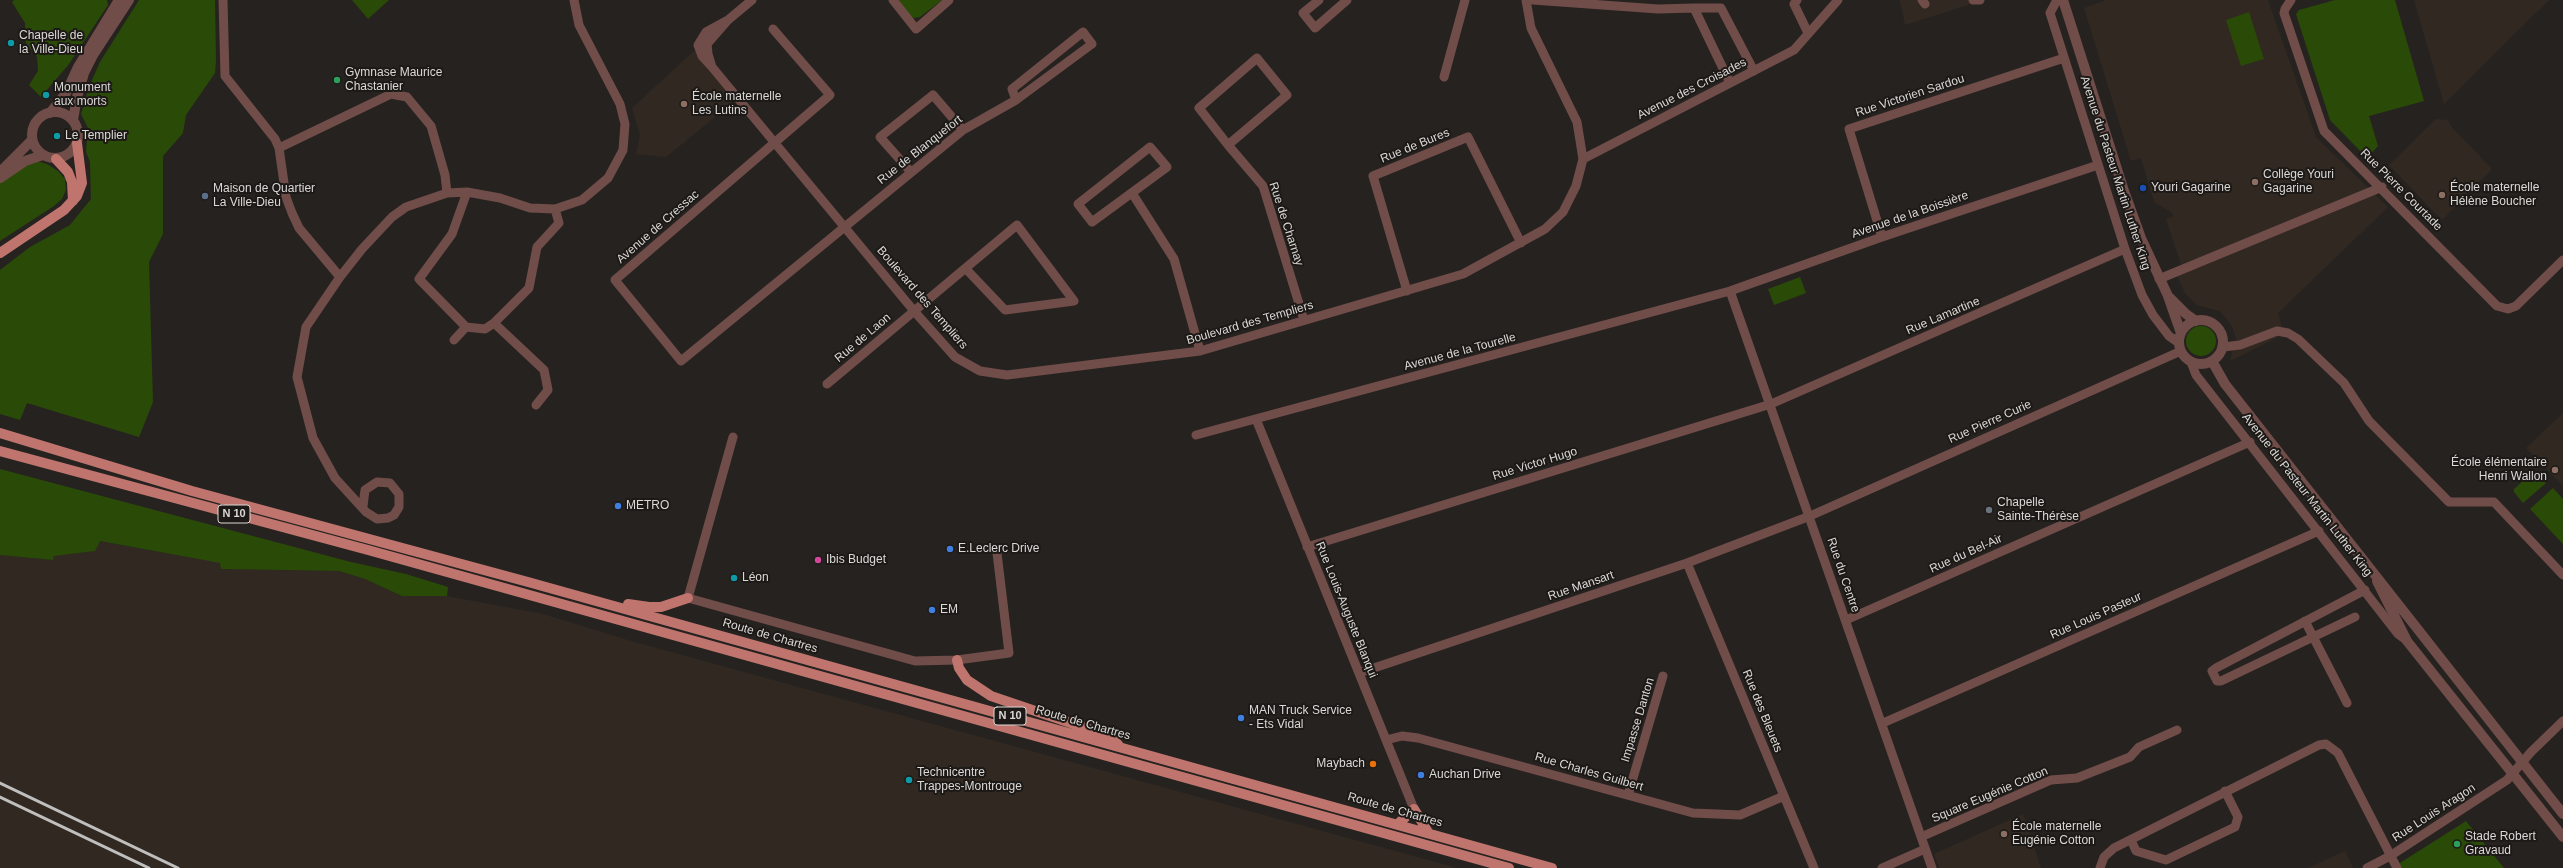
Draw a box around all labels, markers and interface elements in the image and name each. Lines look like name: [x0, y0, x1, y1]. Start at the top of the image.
place label: Chapelle de la Ville-Dieu: [19, 29, 83, 57]
marker: Chapelle de la Ville-Dieu: [6, 38, 16, 48]
street label: Avenue des Croisades: [1635, 55, 1749, 123]
place label: Gymnase Maurice Chastanier: [345, 66, 442, 94]
street label: Rue Victorien Sardou: [1854, 72, 1966, 120]
street label: Avenue du Pasteur Martin Luther King: [2077, 74, 2153, 272]
marker: Gymnase Maurice Chastanier: [332, 75, 342, 85]
place label: Monument aux morts: [54, 81, 111, 109]
marker: Monument aux morts: [41, 90, 51, 100]
place label: École maternelle Les Lutins: [692, 90, 781, 118]
marker: École maternelle Les Lutins: [679, 99, 689, 109]
street label: Rue de Blanquefort: [875, 112, 965, 188]
street label: Rue de Bures: [1378, 126, 1452, 166]
place label: Le Templier: [65, 129, 127, 143]
marker: Le Templier: [52, 131, 62, 141]
street label: Rue Pierre Courtade: [2357, 146, 2445, 234]
place label: Collège Youri Gagarine: [2263, 168, 2334, 196]
marker: Collège Youri Gagarine: [2250, 177, 2260, 187]
street label: Rue de Charnay: [1266, 180, 1306, 268]
place label: Youri Gagarine: [2151, 181, 2231, 195]
place label: École maternelle Hélène Boucher: [2450, 181, 2539, 209]
place label: Maison de Quartier La Ville-Dieu: [213, 182, 315, 210]
marker: Youri Gagarine: [2138, 183, 2148, 193]
street label: Avenue de Cressac: [614, 187, 702, 267]
street label: Avenue de la Boissière: [1850, 188, 1970, 242]
marker: École maternelle Hélène Boucher: [2437, 190, 2447, 200]
marker: Maison de Quartier La Ville-Dieu: [200, 191, 210, 201]
street label: Boulevard des Templiers: [873, 244, 971, 352]
street label: Rue Lamartine: [1904, 294, 1982, 338]
street label: Boulevard des Templiers: [1185, 298, 1315, 348]
street label: Rue de Laon: [832, 310, 894, 366]
street label: Avenue de la Tourelle: [1403, 330, 1517, 374]
street label: Rue Pierre Curie: [1946, 397, 2034, 447]
street label: Avenue du Pasteur Martin Luther King: [2239, 410, 2375, 580]
street label: Rue Victor Hugo: [1491, 444, 1579, 484]
place label: École élémentaire Henri Wallon: [2451, 456, 2547, 484]
marker: École élémentaire Henri Wallon: [2550, 465, 2560, 475]
place label: Chapelle Sainte-Thérèse: [1997, 496, 2079, 524]
place label: METRO: [626, 499, 669, 513]
marker: METRO: [613, 501, 623, 511]
road number: N 10: [218, 505, 250, 523]
marker: Chapelle Sainte-Thérèse: [1984, 505, 1994, 515]
street label: Rue du Bel-Air: [1927, 532, 2005, 576]
street label: Rue du Centre: [1823, 536, 1863, 614]
street label: Rue Louis-Auguste Blanqui: [1312, 540, 1380, 680]
place label: E.Leclerc Drive: [958, 542, 1039, 556]
marker: E.Leclerc Drive: [945, 544, 955, 554]
place label: Ibis Budget: [826, 553, 886, 567]
marker: Ibis Budget: [813, 555, 823, 565]
street label: Rue Mansart: [1546, 568, 1616, 604]
place label: Léon: [742, 571, 769, 585]
marker: Léon: [729, 573, 739, 583]
street label: Rue Louis Pasteur: [2048, 589, 2144, 643]
place label: EM: [940, 603, 958, 617]
marker: EM: [927, 605, 937, 615]
street label: Route de Chartres: [721, 616, 819, 656]
street label: Rue des Bleuets: [1739, 667, 1785, 755]
street label: Impasse Danton: [1618, 676, 1658, 764]
street label: Route de Chartres: [1034, 703, 1132, 743]
place label: MAN Truck Service - Ets Vidal: [1249, 704, 1352, 732]
road number: N 10: [994, 707, 1026, 725]
marker: MAN Truck Service - Ets Vidal: [1236, 713, 1246, 723]
street label: Rue Charles Guilbert: [1533, 750, 1645, 794]
place label: Maybach: [1316, 757, 1365, 771]
marker: Maybach: [1368, 759, 1378, 769]
street label: Square Eugénie Cotton: [1930, 764, 2050, 826]
place label: Technicentre Trappes-Montrouge: [917, 766, 1022, 794]
place label: Auchan Drive: [1429, 768, 1501, 782]
marker: Auchan Drive: [1416, 770, 1426, 780]
marker: Technicentre Trappes-Montrouge: [904, 775, 914, 785]
street label: Rue Louis Aragon: [2390, 781, 2478, 845]
street label: Route de Chartres: [1346, 790, 1444, 830]
place label: École maternelle Eugénie Cotton: [2012, 820, 2101, 848]
marker: École maternelle Eugénie Cotton: [1999, 829, 2009, 839]
place label: Stade Robert Gravaud: [2465, 830, 2536, 858]
marker: Stade Robert Gravaud: [2452, 839, 2462, 849]

